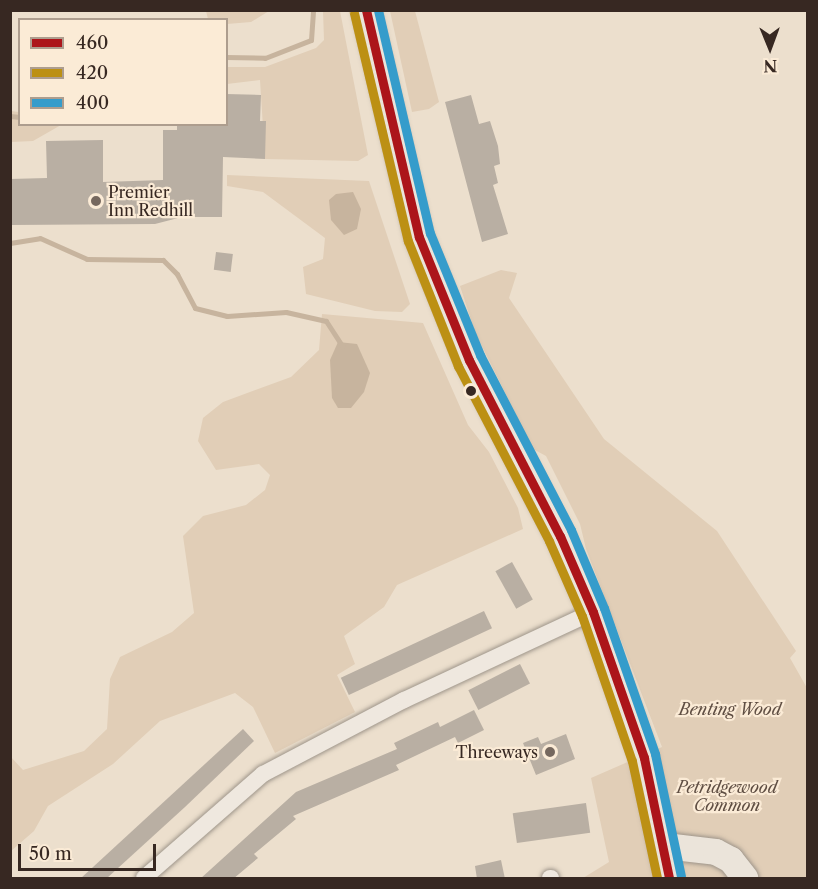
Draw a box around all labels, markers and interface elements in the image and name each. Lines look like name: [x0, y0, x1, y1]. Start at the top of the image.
legend: [18, 18, 228, 126]
north arrow: [740, 18, 800, 78]
text: 460: [76, 32, 108, 54]
text: N: [763, 56, 777, 76]
text: 420: [76, 62, 108, 84]
text: 400: [76, 92, 109, 114]
place label: Premier Inn Redhill: [108, 182, 193, 220]
marker: Premier Inn Redhill: [89, 194, 103, 208]
unlabelled marker: [465, 385, 477, 397]
park label: Benting Wood: [679, 699, 781, 719]
place label: Threeways: [455, 742, 538, 762]
marker: Threeways: [543, 745, 557, 759]
park label: Petridgewood Common: [677, 777, 777, 815]
scale bar: [21, 832, 159, 870]
text: 50 m: [29, 843, 72, 865]

